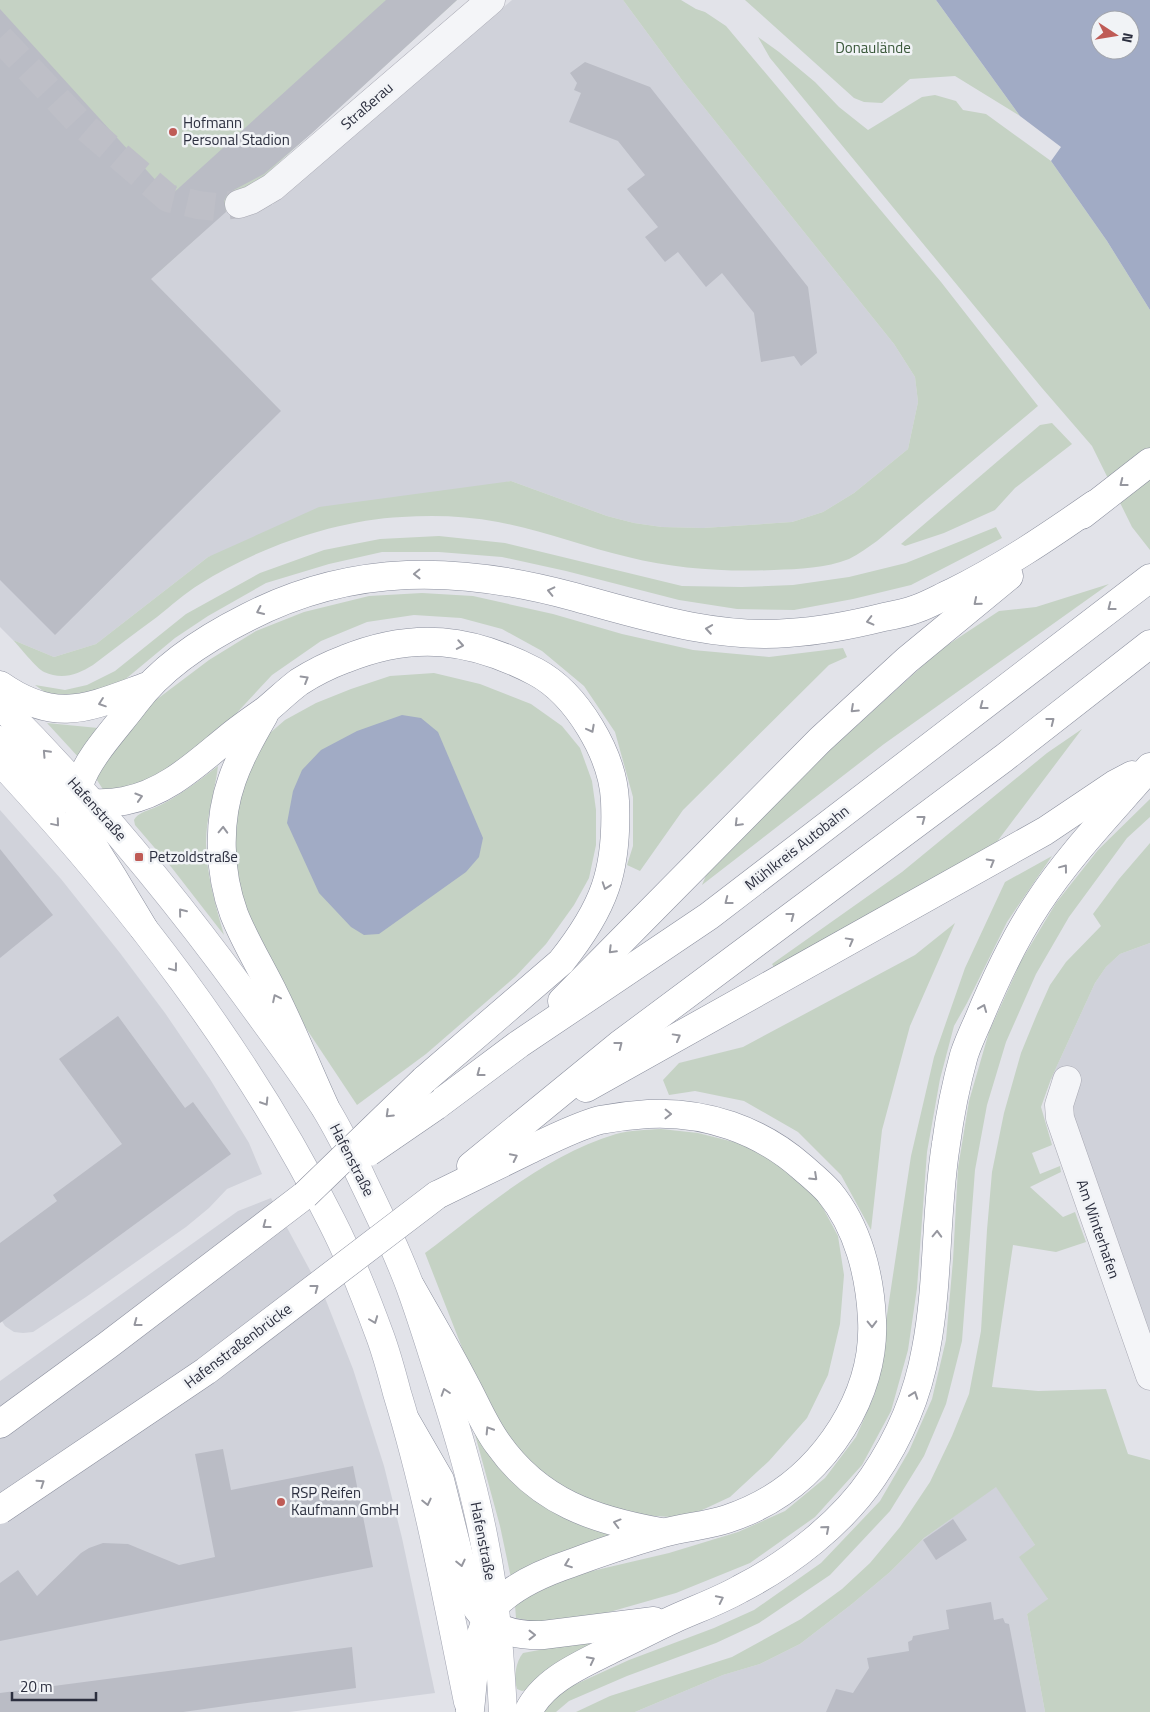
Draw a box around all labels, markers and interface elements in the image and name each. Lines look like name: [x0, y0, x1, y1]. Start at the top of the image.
north arrow: [1090, 10, 1140, 60]
text: N: [1117, 31, 1139, 45]
park label: Donaulände: [835, 36, 911, 59]
street label: Straßerau: [335, 76, 398, 135]
place label: Hofmann Personal Stadion: [183, 111, 290, 151]
marker: Hofmann Personal Stadion: [167, 126, 179, 138]
one-way arrow: [1120, 478, 1129, 486]
one-way arrow: [412, 569, 420, 579]
one-way arrow: [546, 586, 555, 597]
one-way arrow: [974, 597, 983, 605]
one-way arrow: [1108, 602, 1117, 611]
one-way arrow: [256, 605, 265, 615]
one-way arrow: [865, 615, 874, 626]
one-way arrow: [704, 624, 712, 635]
one-way arrow: [455, 639, 464, 649]
one-way arrow: [299, 676, 308, 686]
one-way arrow: [98, 697, 107, 707]
one-way arrow: [980, 701, 989, 709]
one-way arrow: [851, 703, 860, 712]
one-way arrow: [1045, 718, 1055, 727]
one-way arrow: [585, 724, 595, 733]
one-way arrow: [43, 750, 52, 759]
street label: Hafenstraße: [62, 772, 132, 846]
one-way arrow: [134, 792, 143, 802]
street label: Mühlkreis Autobahn: [740, 799, 854, 896]
one-way arrow: [916, 816, 926, 825]
one-way arrow: [735, 817, 744, 826]
one-way arrow: [50, 818, 59, 827]
one-way arrow: [217, 825, 228, 833]
place label: Petzoldstraße: [149, 845, 238, 868]
marker: Petzoldstraße: [133, 851, 145, 863]
one-way arrow: [986, 858, 995, 868]
one-way arrow: [1059, 865, 1067, 874]
one-way arrow: [602, 882, 612, 890]
one-way arrow: [725, 895, 734, 903]
one-way arrow: [180, 909, 188, 918]
one-way arrow: [785, 913, 795, 922]
one-way arrow: [844, 937, 853, 947]
one-way arrow: [608, 945, 617, 954]
one-way arrow: [168, 962, 176, 971]
one-way arrow: [272, 995, 282, 1004]
one-way arrow: [977, 1004, 988, 1013]
one-way arrow: [672, 1034, 681, 1044]
one-way arrow: [613, 1042, 622, 1050]
one-way arrow: [477, 1068, 486, 1076]
one-way arrow: [259, 1096, 269, 1105]
one-way arrow: [386, 1108, 395, 1117]
one-way arrow: [665, 1109, 673, 1120]
street label: Hafenstraße: [324, 1119, 381, 1200]
one-way arrow: [509, 1153, 518, 1163]
one-way arrow: [808, 1171, 817, 1180]
street label: Am Winterhafen: [1071, 1176, 1126, 1281]
one-way arrow: [262, 1219, 272, 1228]
one-way arrow: [931, 1230, 942, 1238]
one-way arrow: [309, 1285, 318, 1293]
street label: Hafenstraßenbrücke: [179, 1297, 296, 1394]
one-way arrow: [367, 1315, 378, 1324]
one-way arrow: [134, 1318, 143, 1326]
one-way arrow: [867, 1320, 877, 1328]
one-way arrow: [440, 1388, 450, 1396]
one-way arrow: [908, 1391, 918, 1399]
one-way arrow: [485, 1427, 495, 1436]
one-way arrow: [35, 1480, 44, 1490]
place label: RSP Reifen Kaufmann GmbH: [291, 1481, 399, 1521]
marker: RSP Reifen Kaufmann GmbH: [275, 1496, 287, 1508]
one-way arrow: [421, 1498, 432, 1507]
street label: Hafenstraße: [465, 1500, 502, 1582]
one-way arrow: [612, 1518, 621, 1529]
one-way arrow: [820, 1526, 829, 1535]
one-way arrow: [565, 1558, 573, 1568]
one-way arrow: [455, 1559, 466, 1568]
one-way arrow: [715, 1595, 724, 1605]
one-way arrow: [528, 1630, 536, 1640]
one-way arrow: [586, 1656, 595, 1666]
scale bar: [12, 1670, 96, 1702]
text: 20 m: [20, 1675, 53, 1698]

